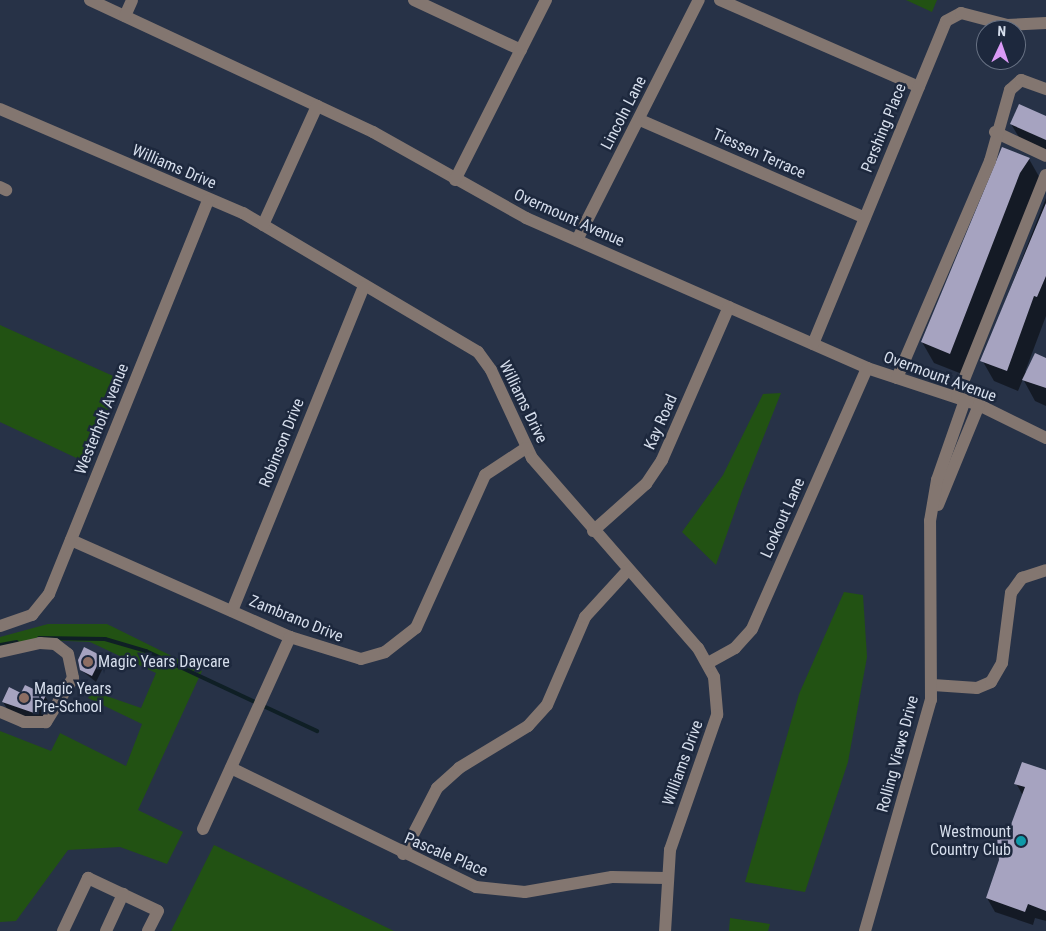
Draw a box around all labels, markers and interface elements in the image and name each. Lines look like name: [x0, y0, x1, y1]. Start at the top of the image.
north arrow: [976, 20, 1026, 70]
text: N: [997, 23, 1006, 39]
street label: Lincoln Lane: [597, 73, 651, 153]
street label: Pershing Place: [857, 81, 911, 175]
street label: Tiessen Terrace: [709, 125, 809, 183]
street label: Williams Drive: [129, 141, 219, 193]
street label: Overmount Avenue: [511, 185, 627, 251]
street label: Overmount Avenue: [881, 348, 999, 406]
street label: Williams Drive: [495, 358, 551, 446]
street label: Westerholt Avenue: [71, 361, 133, 477]
street label: Kay Road: [640, 391, 682, 453]
street label: Robinson Drive: [255, 396, 309, 490]
street label: Lookout Lane: [757, 475, 809, 561]
street label: Zambrano Drive: [246, 591, 346, 647]
place label: Magic Years Daycare: [98, 652, 230, 672]
marker: Magic Years Daycare: [82, 656, 94, 668]
place label: Magic Years Pre-School: [34, 679, 112, 717]
marker: Magic Years Pre-School: [18, 692, 30, 704]
street label: Rolling Views Drive: [873, 693, 923, 815]
street label: Williams Drive: [659, 718, 707, 808]
place label: Westmount Country Club: [930, 822, 1011, 860]
street label: Pascale Place: [401, 829, 491, 881]
marker: Westmount Country Club: [1015, 835, 1027, 847]

